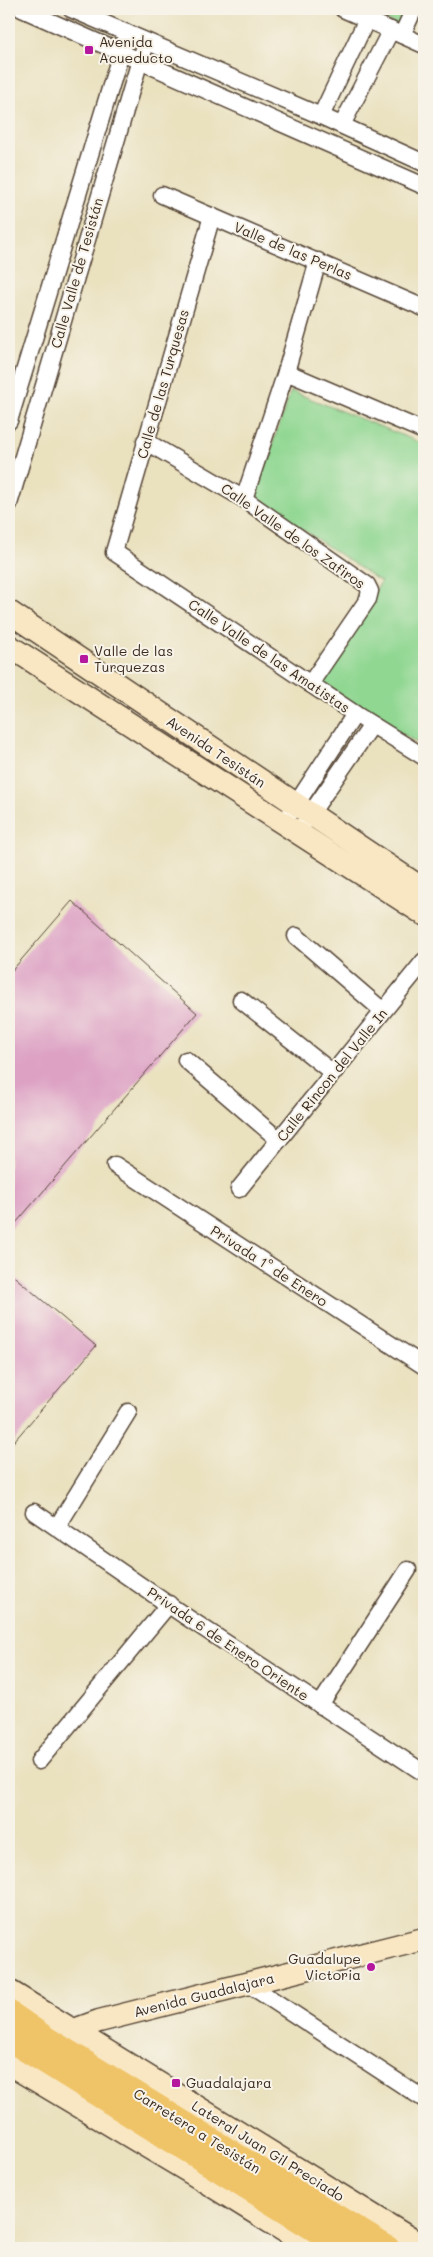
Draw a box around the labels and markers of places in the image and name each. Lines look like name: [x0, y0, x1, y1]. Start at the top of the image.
place label: Avenida Acueducto: [99, 32, 172, 67]
marker: Avenida Acueducto: [83, 44, 95, 56]
place label: Valle de las Turquezas: [94, 641, 173, 676]
marker: Valle de las Turquezas: [78, 653, 90, 665]
place label: Guadalupe Victoria: [288, 1949, 361, 1984]
marker: Guadalupe Victoria: [365, 1961, 377, 1973]
place label: Guadalajara: [186, 2073, 272, 2092]
marker: Guadalajara: [170, 2077, 182, 2089]

